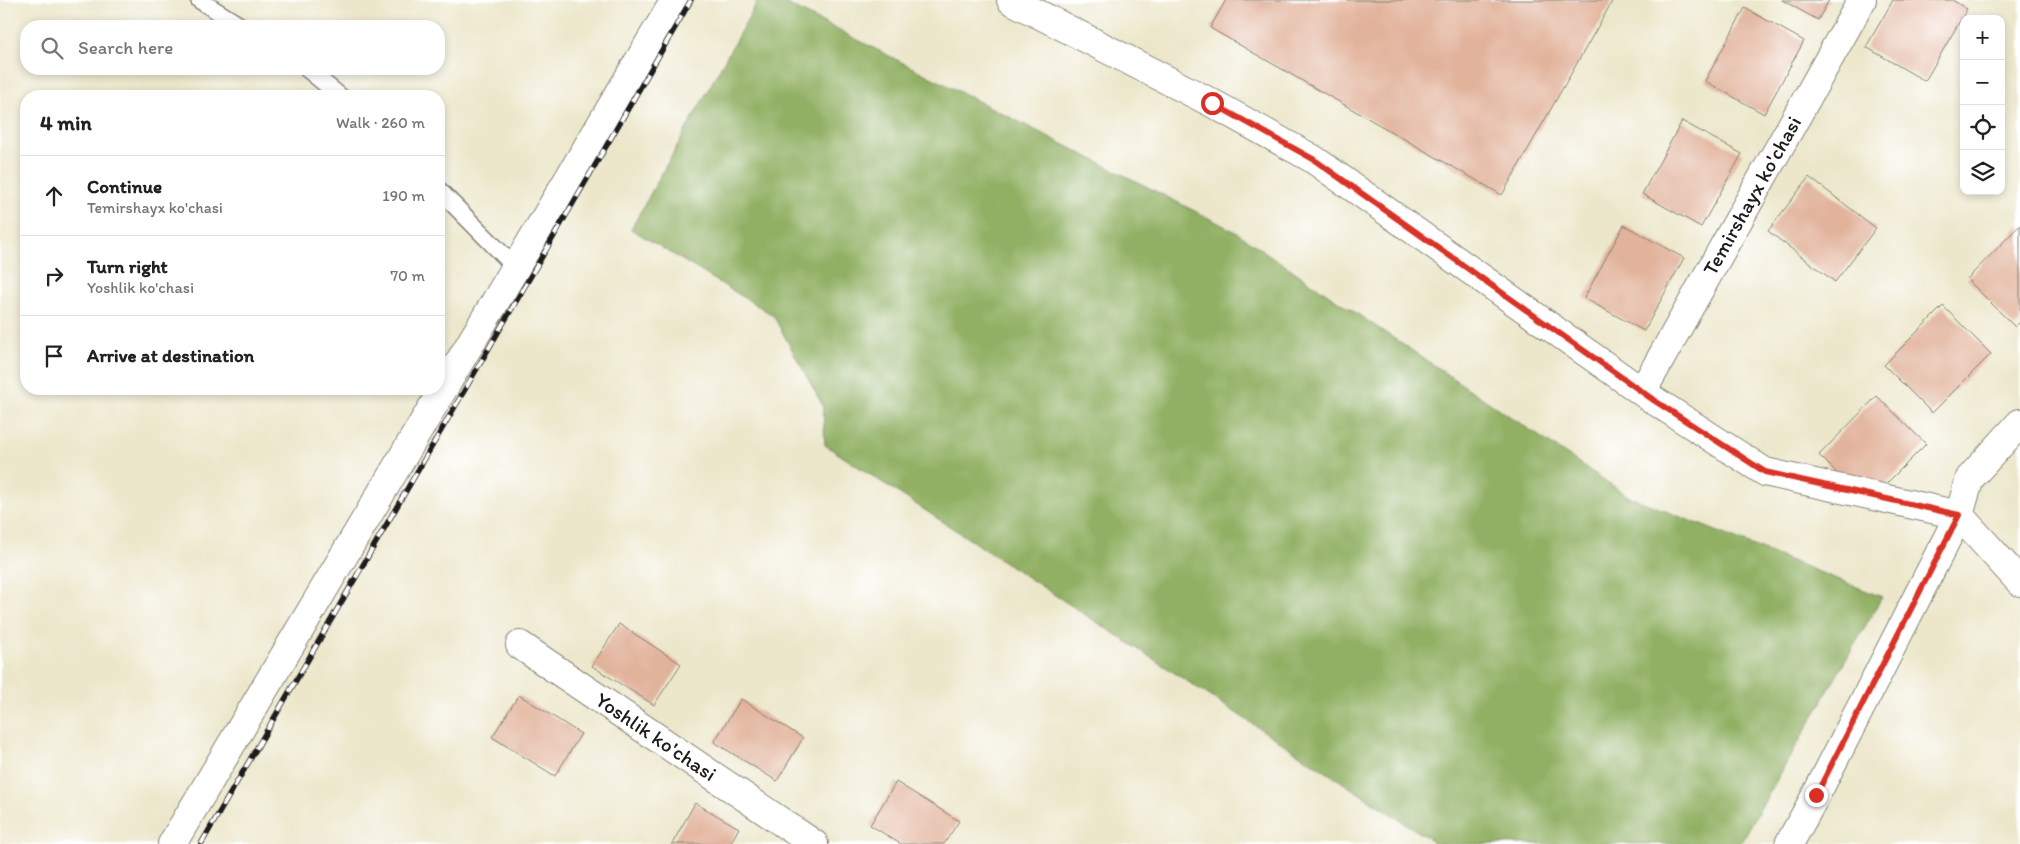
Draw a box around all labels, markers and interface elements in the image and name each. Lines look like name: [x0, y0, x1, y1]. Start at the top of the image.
map controls: [1960, 15, 2005, 195]
button: +: [1960, 15, 2005, 60]
search box: [20, 20, 445, 75]
icon: search: [38, 34, 66, 62]
text: Search here: [78, 36, 173, 59]
button: −: [1960, 60, 2005, 105]
route start: [1201, 92, 1224, 115]
button: locate: [1960, 105, 2005, 150]
text: 4 min: [40, 110, 92, 135]
street label: Temirshayx ko'chasi: [1697, 112, 1806, 280]
text: Walk · 260 m: [336, 113, 425, 132]
button: layers: [1960, 150, 2005, 195]
text: Continue: [87, 175, 162, 198]
icon: ahead: [40, 182, 68, 210]
text: 190 m: [382, 186, 425, 205]
text: Temirshayx ko'chasi: [87, 198, 223, 217]
text: Turn right: [87, 255, 168, 278]
icon: right: [40, 262, 68, 290]
text: 70 m: [390, 266, 425, 285]
text: Yoshlik ko'chasi: [87, 278, 194, 297]
icon: arrive: [40, 342, 68, 370]
text: Arrive at destination: [87, 344, 254, 367]
street label: Yoshlik ko'chasi: [591, 687, 721, 786]
route end: [1805, 784, 1828, 807]

